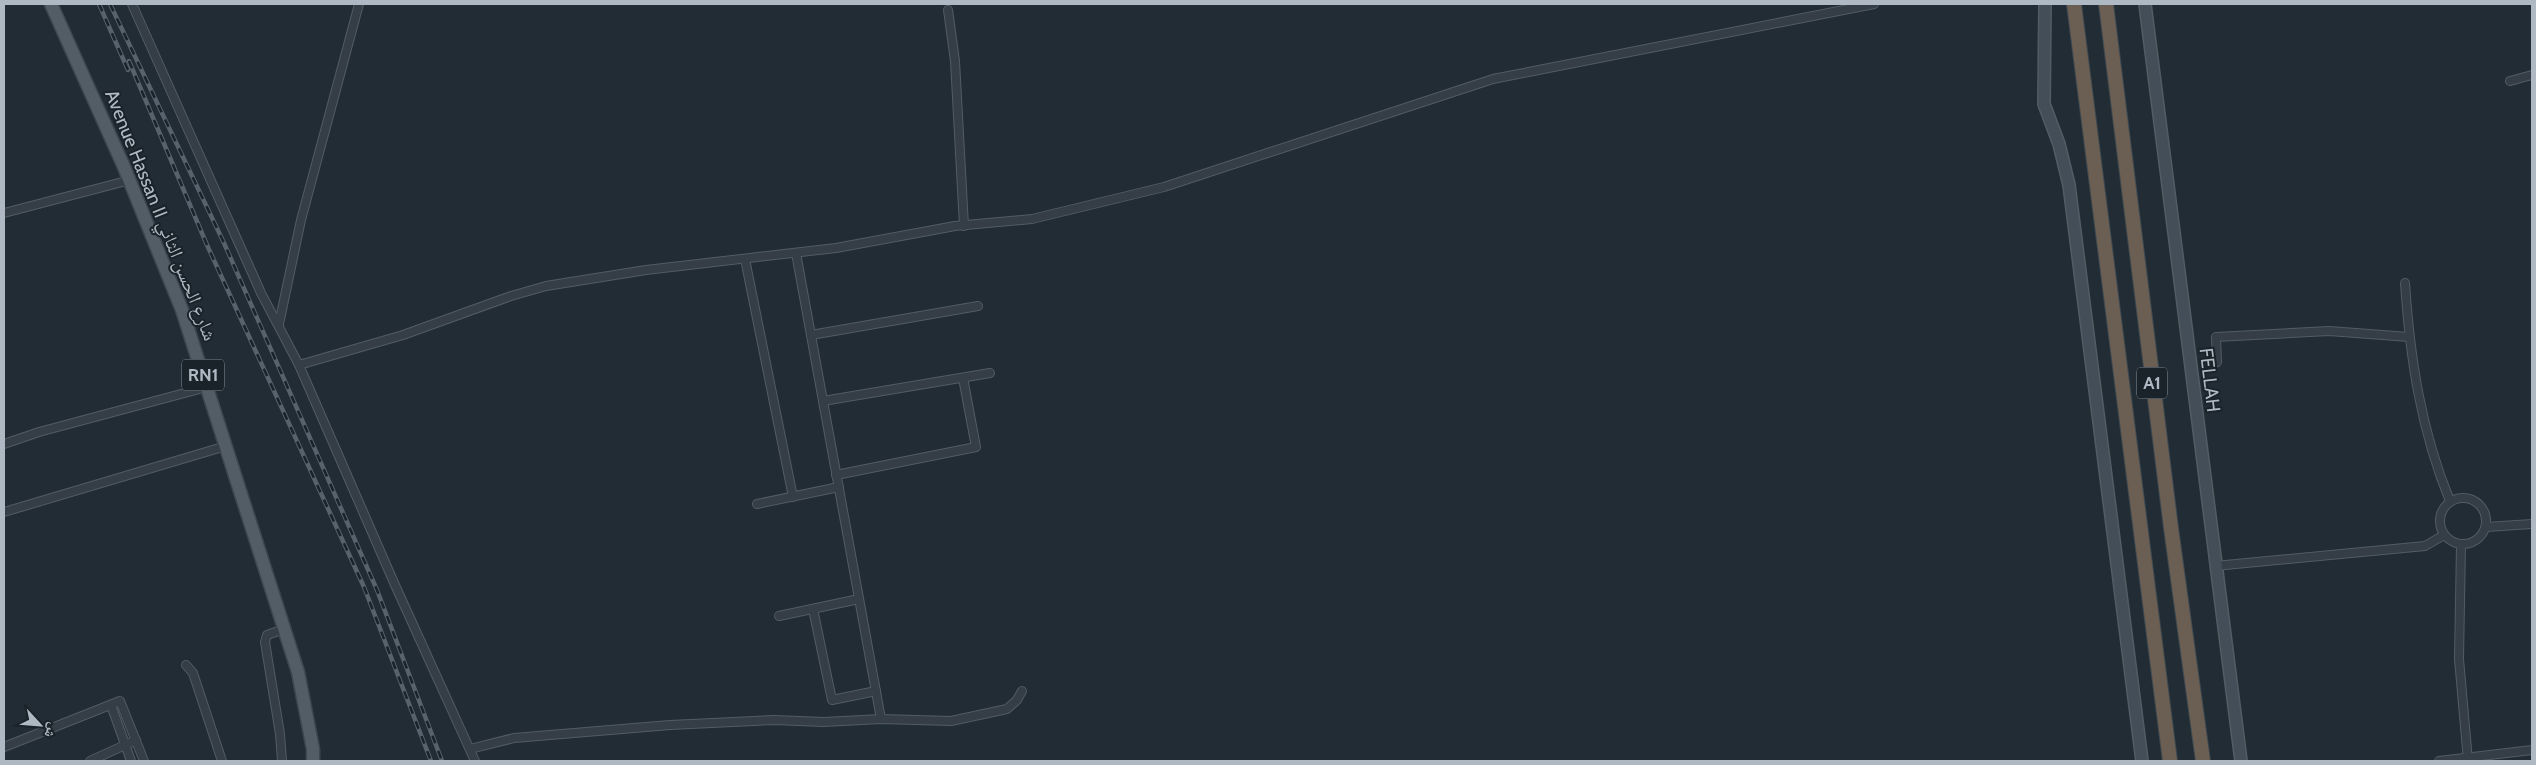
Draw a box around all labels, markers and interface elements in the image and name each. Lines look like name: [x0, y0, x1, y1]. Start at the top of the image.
street label: Avenue Hassan II شارع الحسن الثاني: [96, 86, 222, 345]
street label: FELLAH: [2195, 347, 2225, 413]
road number: RN1: [182, 360, 224, 390]
road number: A1: [2137, 368, 2167, 398]
north arrow: [15, 700, 65, 750]
text: ش: [40, 720, 63, 741]

